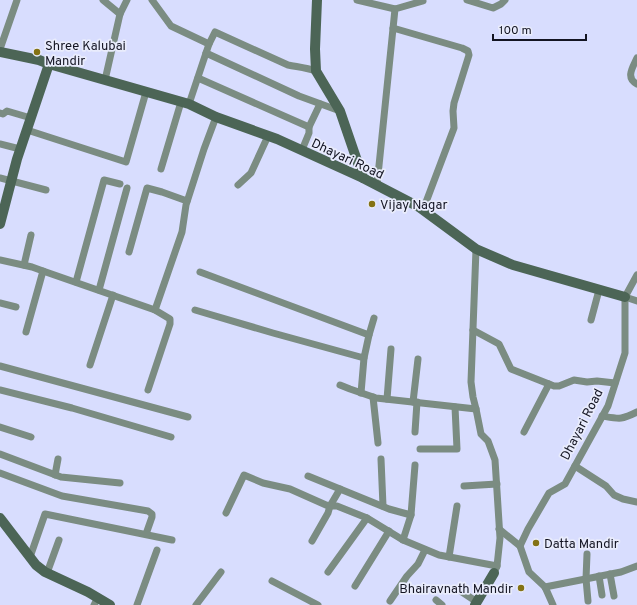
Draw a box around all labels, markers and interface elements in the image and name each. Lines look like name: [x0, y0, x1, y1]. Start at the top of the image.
scale bar: [493, 16, 586, 42]
text: 100 m: [499, 23, 532, 39]
place label: Shree Kalubai Mandir: [45, 39, 126, 70]
marker: Shree Kalubai Mandir: [32, 47, 42, 57]
street label: Dhayari Road: [308, 136, 386, 184]
place label: Vijay Nagar: [380, 198, 448, 214]
marker: Vijay Nagar: [367, 199, 377, 209]
street label: Dhayari Road: [558, 386, 608, 463]
place label: Datta Mandir: [544, 537, 619, 553]
marker: Datta Mandir: [531, 538, 541, 548]
place label: Bhairavnath Mandir: [399, 582, 513, 598]
marker: Bhairavnath Mandir: [516, 583, 526, 593]

